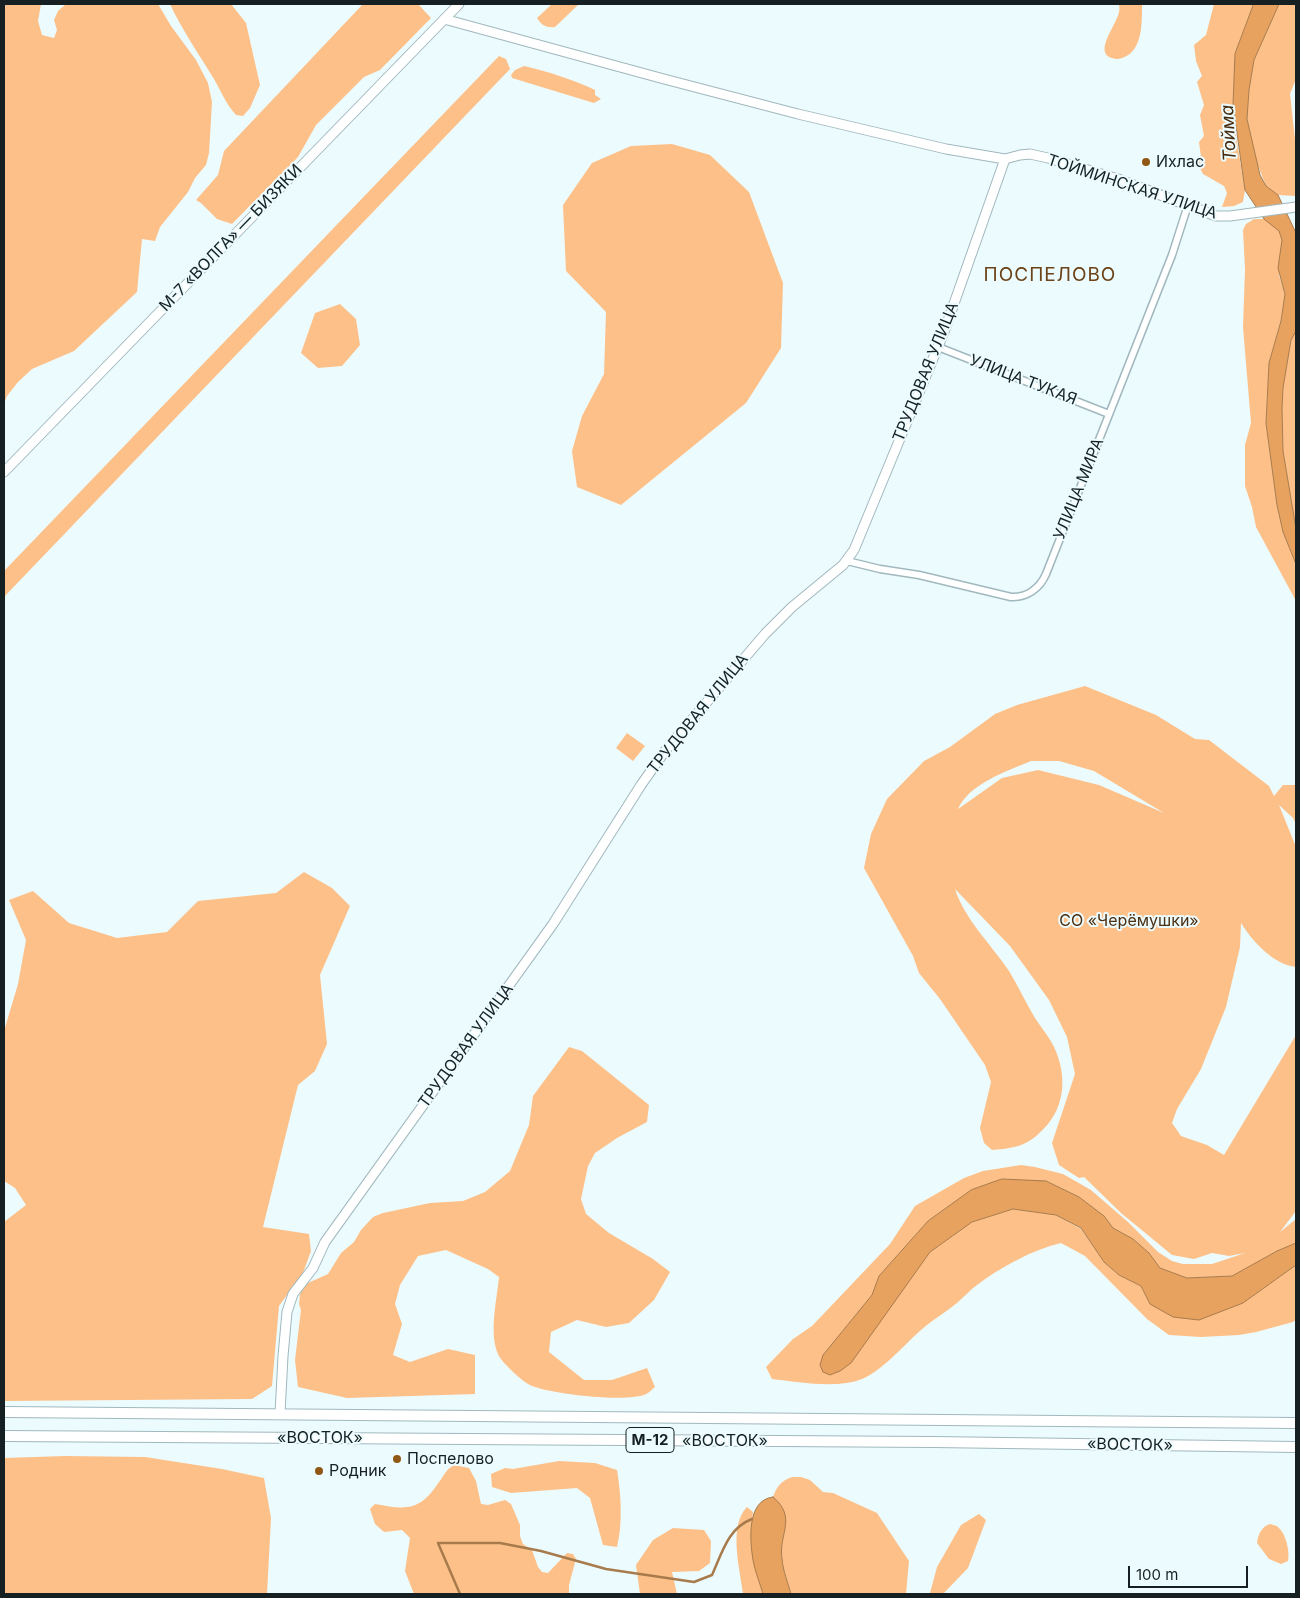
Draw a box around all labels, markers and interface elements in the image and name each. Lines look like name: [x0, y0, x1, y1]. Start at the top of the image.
water label: Тойма: [1217, 104, 1241, 162]
street label: ТОЙМИНСКАЯ УЛИЦА: [1045, 150, 1219, 224]
place label: Ихлас: [1156, 152, 1204, 172]
marker: Ихлас: [1140, 156, 1152, 168]
street label: М-7 «ВОЛГА» — БИЗЯКИ: [156, 160, 306, 316]
district label: ПОСПЕЛОВО: [982, 264, 1118, 286]
street label: ТРУДОВАЯ УЛИЦА: [889, 299, 963, 445]
street label: УЛИЦА ТУКАЯ: [967, 351, 1079, 409]
street label: УЛИЦА МИРА: [1050, 435, 1108, 543]
street label: ТРУДОВАЯ УЛИЦА: [644, 650, 752, 778]
park label: СО «Черёмушки»: [1059, 911, 1199, 931]
street label: ТРУДОВАЯ УЛИЦА: [414, 980, 518, 1112]
street label: «ВОСТОК»: [277, 1428, 363, 1448]
road number: М-12: [626, 1428, 674, 1452]
street label: «ВОСТОК»: [682, 1431, 768, 1451]
street label: «ВОСТОК»: [1087, 1435, 1173, 1455]
place label: Поспелово: [407, 1449, 494, 1469]
marker: Поспелово: [391, 1453, 403, 1465]
place label: Родник: [329, 1461, 386, 1481]
marker: Родник: [313, 1465, 325, 1477]
scale bar: [1130, 1556, 1250, 1588]
text: 100 m: [1136, 1565, 1178, 1584]

